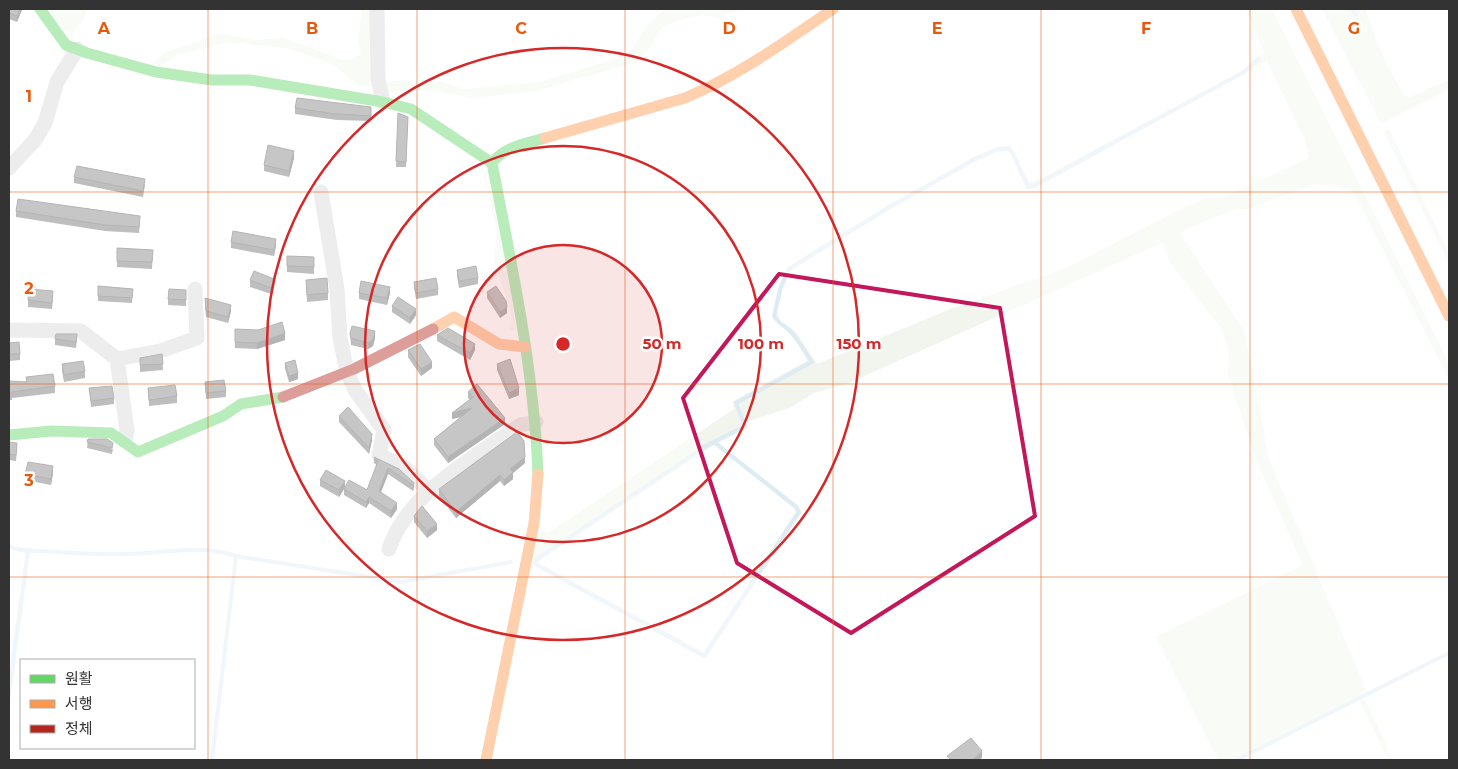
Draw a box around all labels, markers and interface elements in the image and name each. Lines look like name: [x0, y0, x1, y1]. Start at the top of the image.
text: A: [97, 19, 111, 38]
text: B: [306, 19, 318, 38]
text: C: [515, 19, 527, 38]
text: D: [722, 19, 736, 38]
text: E: [932, 19, 942, 38]
text: F: [1141, 19, 1151, 38]
text: G: [1348, 19, 1360, 38]
text: 1: [26, 87, 32, 106]
text: 2: [24, 279, 34, 298]
text: 50 m: [642, 334, 682, 353]
text: 100 m: [738, 334, 784, 353]
text: 150 m: [837, 334, 881, 353]
centre of rings: [554, 335, 572, 353]
text: 3: [23, 471, 34, 490]
legend: [20, 659, 195, 749]
text: 원활: [65, 669, 93, 688]
text: 서행: [65, 694, 93, 713]
text: 정체: [65, 719, 93, 738]

